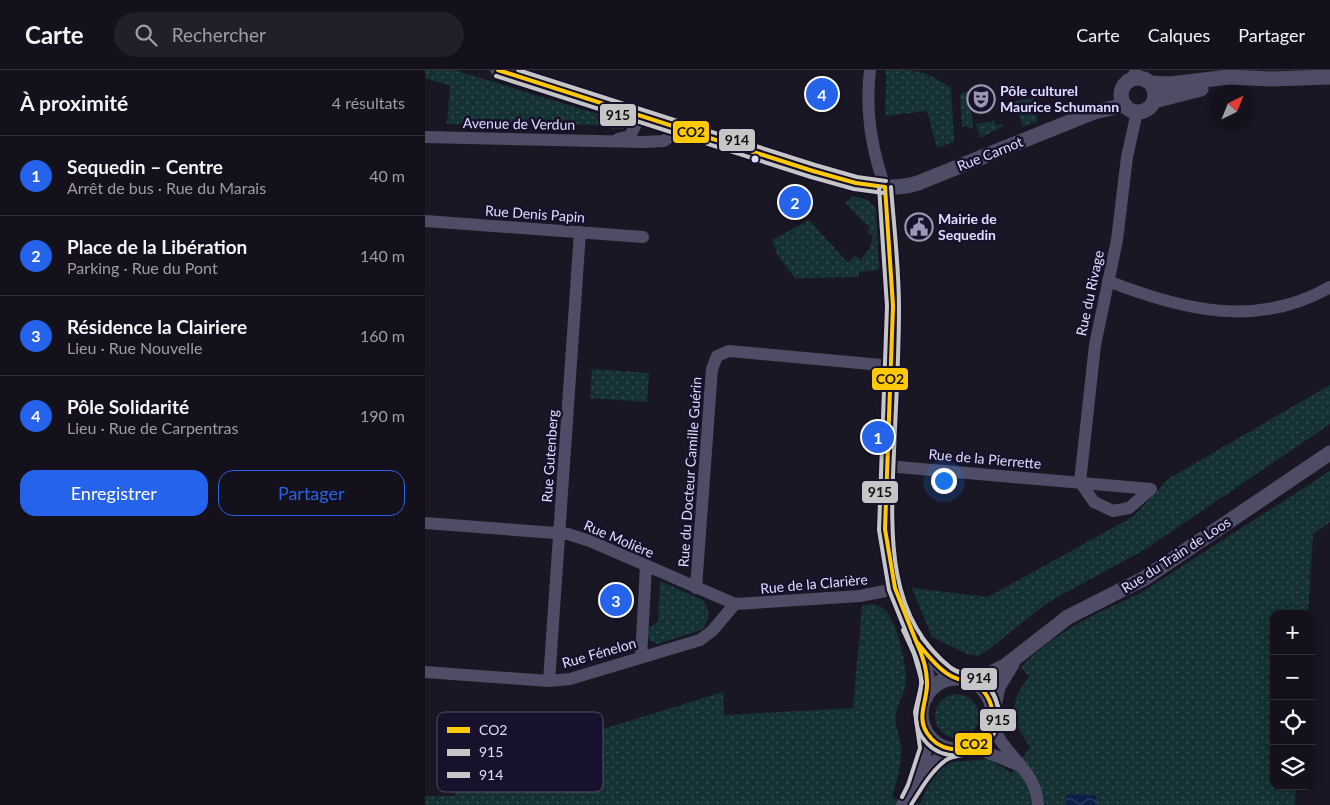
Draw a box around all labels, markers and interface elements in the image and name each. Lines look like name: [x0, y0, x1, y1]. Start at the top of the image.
search box: [114, 12, 464, 57]
text: Carte: [25, 20, 84, 49]
icon: search: [132, 21, 160, 49]
text: Rechercher: [172, 23, 266, 46]
text: Carte: [1076, 24, 1120, 46]
text: Calques: [1148, 24, 1210, 46]
text: Partager: [1238, 24, 1305, 46]
pin: 4: [806, 75, 838, 113]
place label: Pôle culturel Maurice Schumann: [1000, 82, 1119, 115]
theatre icon: Pôle culturel Maurice Schumann: [966, 84, 996, 114]
north arrow: [1210, 85, 1255, 130]
text: À proximité: [20, 90, 128, 115]
text: 4 résultats: [332, 93, 405, 112]
line badge: 915: [599, 103, 637, 127]
text: 915: [606, 106, 630, 123]
street label: Avenue de Verdun: [463, 114, 575, 133]
line badge: CO2: [672, 120, 710, 144]
text: CO2: [677, 123, 705, 140]
line badge: 914: [718, 128, 756, 152]
text: 914: [725, 131, 749, 148]
street label: Rue Carnot: [954, 133, 1025, 174]
unlabelled marker: [750, 154, 760, 164]
text: Sequedin – Centre: [67, 155, 223, 178]
text: 1: [31, 166, 41, 185]
text: 40 m: [369, 166, 405, 185]
text: Arrêt de bus · Rue du Marais: [67, 178, 266, 197]
pin: 2: [779, 183, 811, 221]
street label: Rue Denis Papin: [484, 202, 586, 225]
place label: Mairie de Sequedin: [938, 210, 997, 243]
public building icon: Mairie de Sequedin: [904, 212, 934, 242]
text: Place de la Libération: [67, 235, 247, 258]
text: 2: [31, 246, 41, 265]
text: 140 m: [360, 246, 405, 265]
street label: Rue du Rivage: [1072, 249, 1107, 337]
text: Parking · Rue du Pont: [67, 258, 218, 277]
text: Résidence la Clairiere: [67, 315, 247, 338]
text: 3: [31, 326, 41, 345]
text: 160 m: [360, 326, 405, 345]
text: Lieu · Rue Nouvelle: [67, 338, 202, 357]
line badge: CO2: [871, 367, 909, 391]
text: CO2: [876, 370, 904, 387]
street label: Rue du Docteur Camille Guérin: [674, 376, 705, 568]
text: Pôle Solidarité: [67, 395, 189, 418]
text: 4: [31, 406, 41, 425]
text: 190 m: [360, 406, 405, 425]
street label: Rue Gutenberg: [538, 409, 561, 503]
text: Lieu · Rue de Carpentras: [67, 418, 238, 437]
pin: 1: [862, 418, 894, 456]
street label: Rue de la Pierrette: [928, 445, 1042, 472]
your location: [931, 468, 957, 494]
button: Enregistrer: [20, 470, 208, 516]
button: Partager: [218, 470, 405, 516]
line badge: 915: [861, 480, 899, 504]
text: 915: [868, 483, 892, 500]
street label: Rue du Train de Loos: [1118, 513, 1234, 596]
street label: Rue Molière: [582, 516, 657, 561]
street label: Rue de la Clarière: [760, 570, 868, 597]
pin: 3: [600, 581, 632, 619]
map controls: [1270, 610, 1315, 790]
button: +: [1270, 610, 1315, 655]
street label: Rue Fénelon: [560, 634, 638, 671]
button: −: [1270, 655, 1315, 700]
line badge: 914: [960, 667, 998, 691]
text: 914: [967, 669, 991, 686]
button: locate: [1270, 700, 1315, 745]
line badge: 915: [979, 708, 1017, 732]
text: 915: [986, 711, 1010, 728]
legend: [437, 712, 603, 792]
text: CO2: [479, 721, 507, 738]
line badge: CO2: [954, 732, 993, 756]
text: CO2: [960, 735, 988, 752]
text: 915: [479, 743, 503, 760]
button: layers: [1270, 745, 1315, 790]
text: 914: [479, 766, 503, 783]

